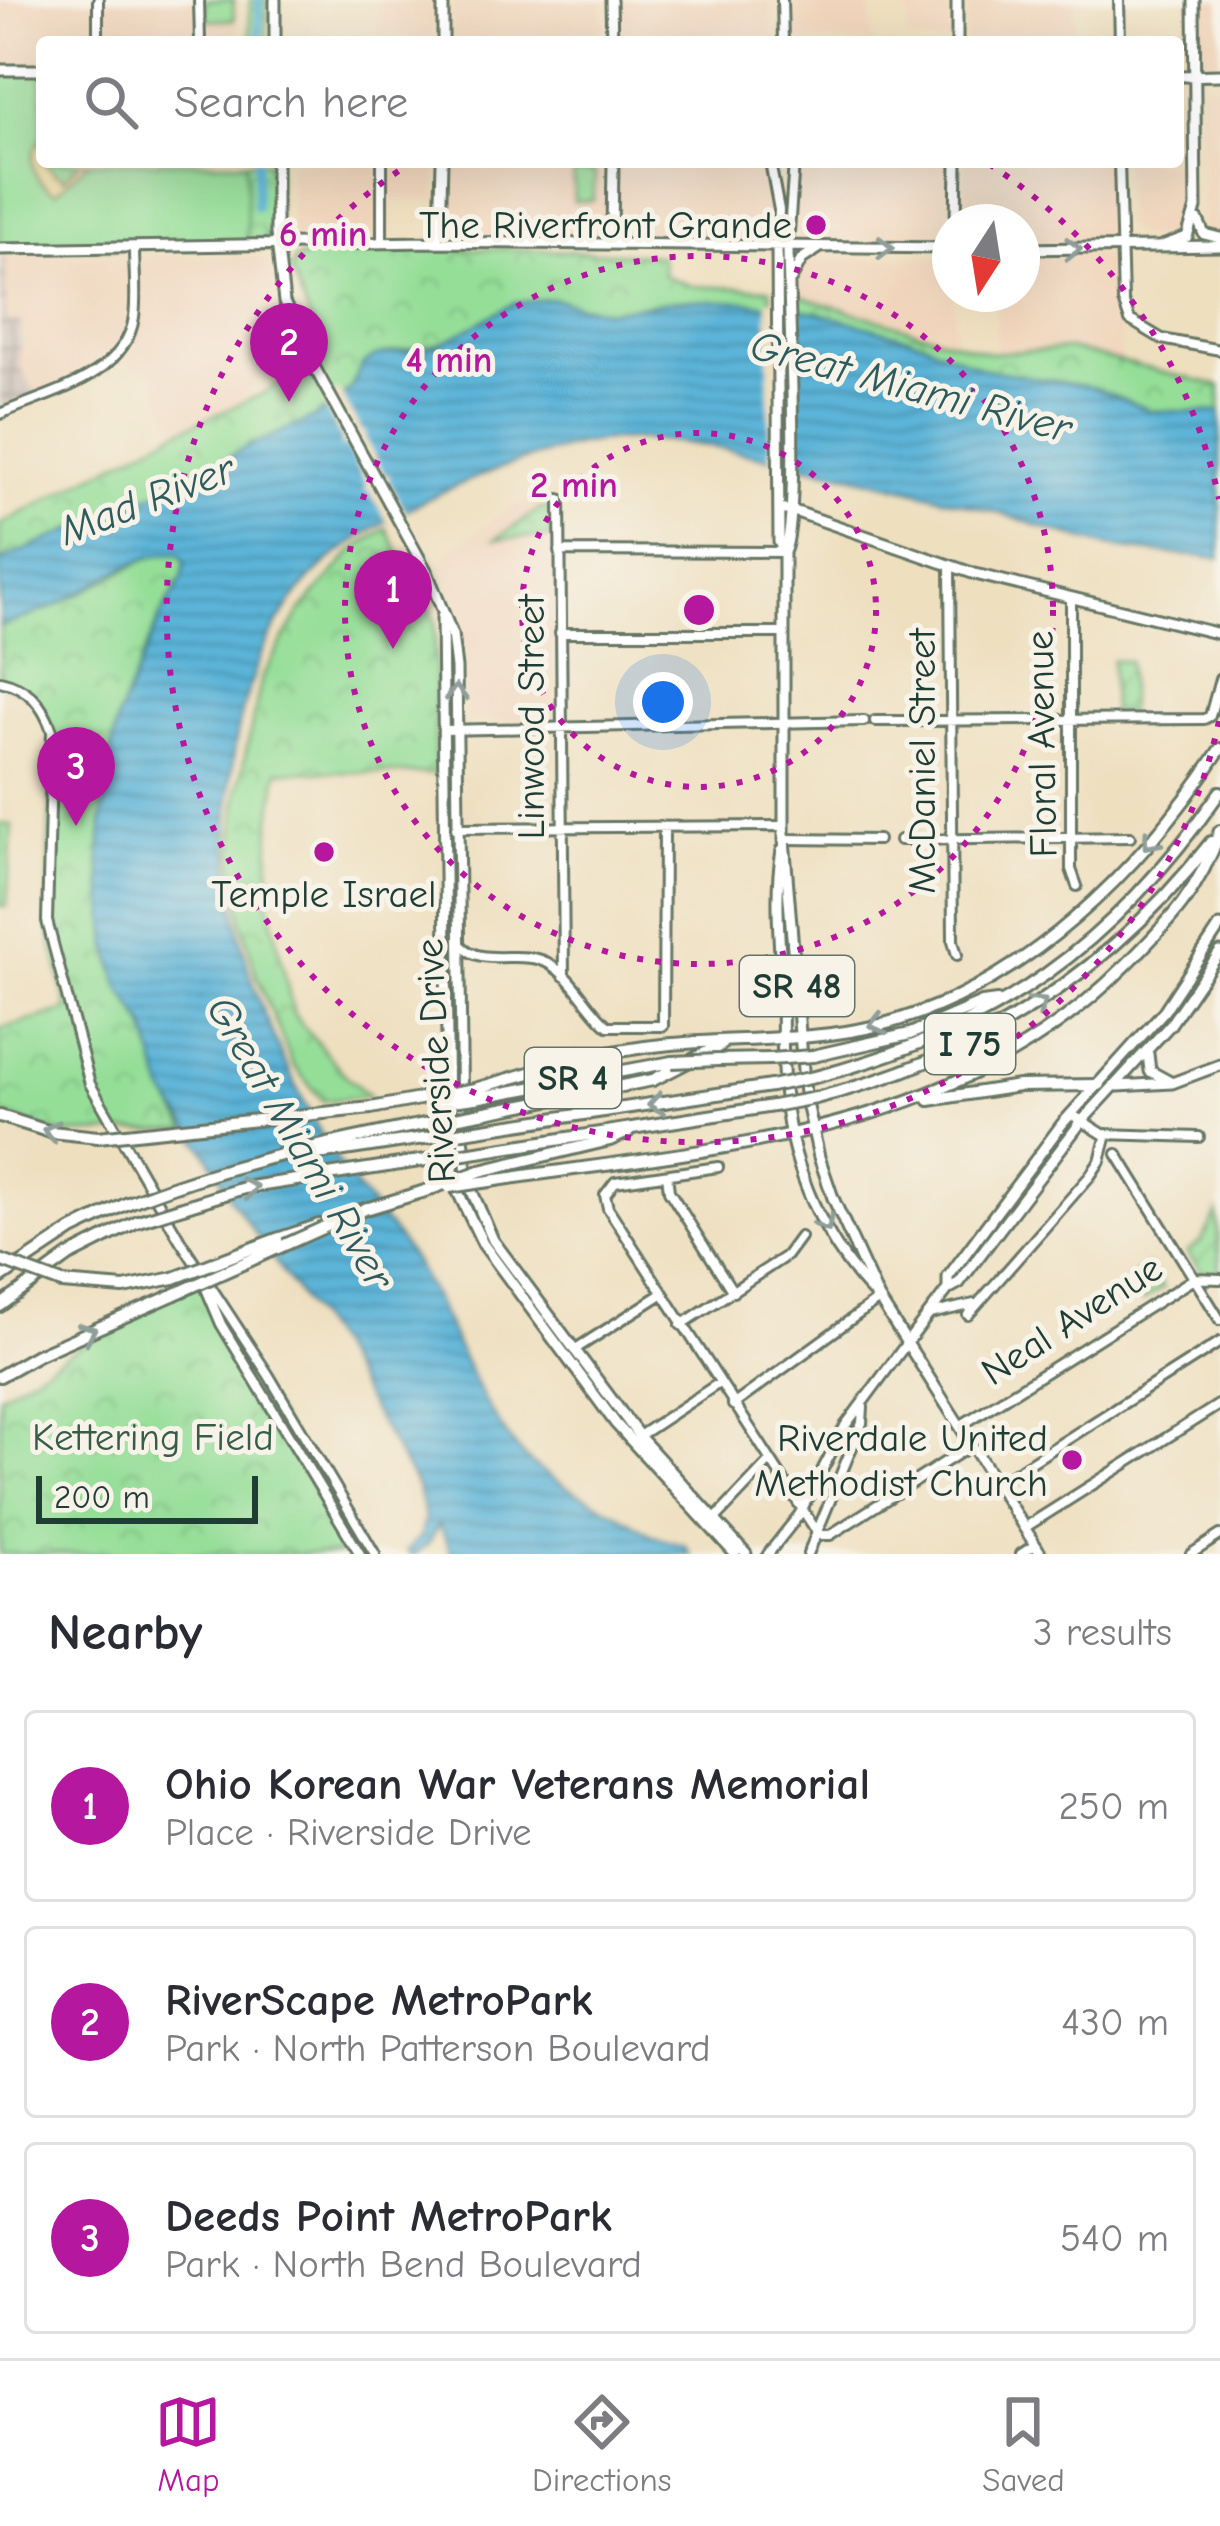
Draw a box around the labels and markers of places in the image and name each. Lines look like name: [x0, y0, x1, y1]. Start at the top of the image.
place label: The Riverfront Grande: [419, 203, 792, 248]
marker: The Riverfront Grande: [803, 212, 829, 238]
pin: 2: [250, 303, 328, 402]
pin: 1: [354, 550, 432, 649]
centre of rings: [678, 589, 720, 631]
pin: 3: [37, 727, 115, 826]
marker: Temple Israel: [311, 839, 337, 865]
place label: Temple Israel: [211, 872, 437, 917]
place label: Riverdale United Methodist Church: [754, 1416, 1048, 1506]
marker: Riverdale United Methodist Church: [1059, 1447, 1085, 1473]

